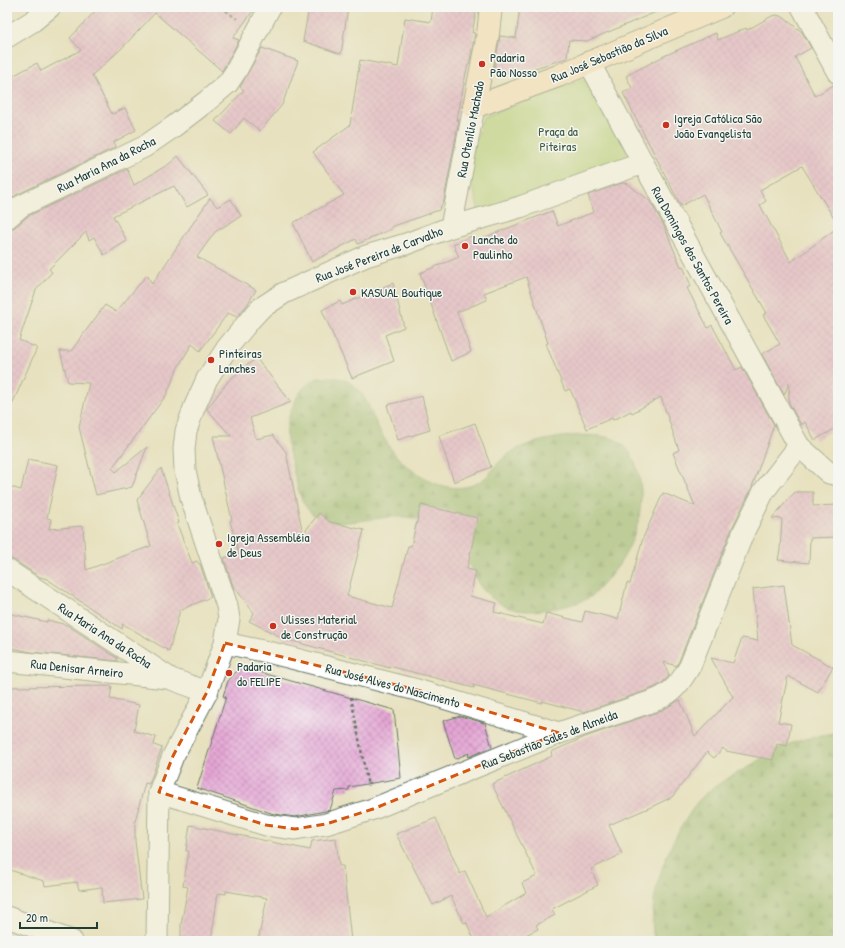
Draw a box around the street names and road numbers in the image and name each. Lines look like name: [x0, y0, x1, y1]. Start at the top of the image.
street label: Rua José Sebastião da Silva: [548, 21, 670, 87]
street label: Rua Otenílio Machado: [452, 79, 488, 179]
street label: Rua Maria Ana da Rocha: [54, 131, 158, 197]
street label: Rua Domingos dos Santos Pereira: [648, 183, 738, 327]
street label: Rua José Pereira de Carvalho: [313, 221, 445, 287]
street label: Rua Maria Ana da Rocha: [55, 598, 155, 672]
street label: Rua Denisar Arneiro: [30, 654, 124, 682]
street label: Rua José Alves do Nascimento: [324, 658, 462, 712]
street label: Rua Sebastião Sales de Almeida: [478, 705, 620, 773]

